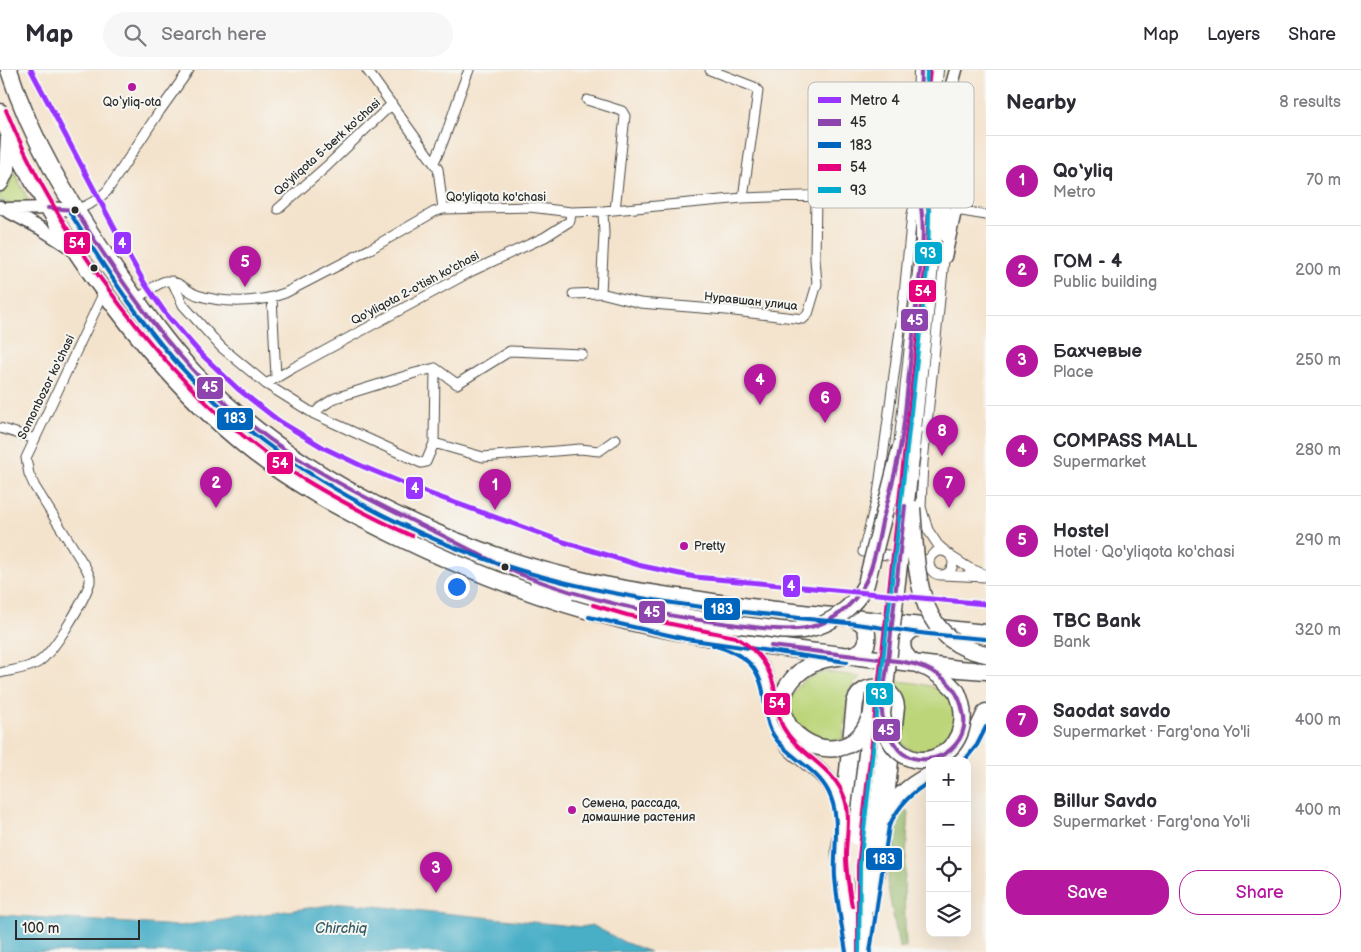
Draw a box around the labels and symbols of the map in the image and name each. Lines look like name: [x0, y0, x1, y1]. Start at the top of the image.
marker: Qo‘yliq-ota: [126, 81, 138, 93]
legend: [808, 82, 974, 208]
text: Metro 4: [850, 92, 900, 109]
place label: Qo‘yliq-ota: [103, 95, 161, 110]
street label: Qo'yliqota 5-berk ko'chasi: [271, 95, 384, 199]
text: 45: [850, 114, 867, 131]
text: 183: [850, 137, 872, 154]
text: 54: [850, 159, 867, 176]
text: 93: [850, 182, 867, 199]
street label: Qo'yliqota ko'chasi: [446, 190, 546, 205]
unlabelled marker: [70, 205, 80, 215]
line badge: 54: [63, 231, 91, 255]
line badge: 4: [113, 231, 132, 255]
text: 54: [69, 235, 86, 252]
text: 4: [118, 235, 127, 252]
line badge: 93: [914, 241, 943, 265]
text: 93: [920, 245, 936, 262]
pin: 5: [229, 246, 261, 287]
street label: Qo'yliqota 2-o'tish ko'chasi: [349, 248, 482, 329]
unlabelled marker: [89, 263, 99, 273]
line badge: 54: [908, 279, 937, 303]
text: 54: [915, 283, 932, 300]
street label: Нуравшан улица: [703, 289, 799, 314]
line badge: 45: [900, 308, 929, 332]
text: 45: [907, 312, 923, 329]
street label: Somonbozor ko'chasi: [15, 332, 78, 442]
pin: 4: [744, 364, 776, 405]
line badge: 45: [196, 376, 224, 400]
text: 45: [202, 379, 218, 396]
pin: 6: [809, 382, 841, 423]
line badge: 183: [216, 407, 254, 431]
text: 183: [224, 410, 246, 427]
pin: 8: [926, 415, 958, 456]
line badge: 54: [266, 451, 294, 475]
text: 54: [272, 455, 289, 472]
pin: 2: [200, 467, 232, 508]
pin: 7: [933, 467, 965, 508]
pin: 1: [479, 469, 511, 510]
line badge: 4: [405, 476, 424, 500]
text: 4: [411, 480, 420, 497]
place label: Pretty: [694, 539, 726, 554]
marker: Pretty: [678, 540, 690, 552]
unlabelled marker: [500, 562, 510, 572]
your location: [444, 574, 470, 600]
line badge: 4: [782, 574, 801, 598]
text: 4: [787, 578, 796, 595]
line badge: 183: [703, 597, 741, 621]
line badge: 45: [638, 600, 666, 624]
text: 183: [711, 601, 733, 618]
text: 45: [644, 604, 660, 621]
line badge: 93: [865, 682, 894, 706]
text: 93: [871, 686, 887, 703]
line badge: 54: [763, 692, 791, 716]
text: 54: [769, 695, 786, 712]
line badge: 45: [872, 718, 901, 742]
text: 45: [878, 722, 894, 739]
place label: Семена, рассада, домашние растения: [582, 796, 696, 825]
marker: Семена, рассада, домашние растения: [566, 804, 578, 816]
line badge: 183: [865, 847, 903, 871]
text: 183: [873, 851, 895, 868]
pin: 3: [420, 852, 452, 893]
scale bar: [15, 917, 140, 940]
water label: Chirchiq: [315, 920, 368, 937]

